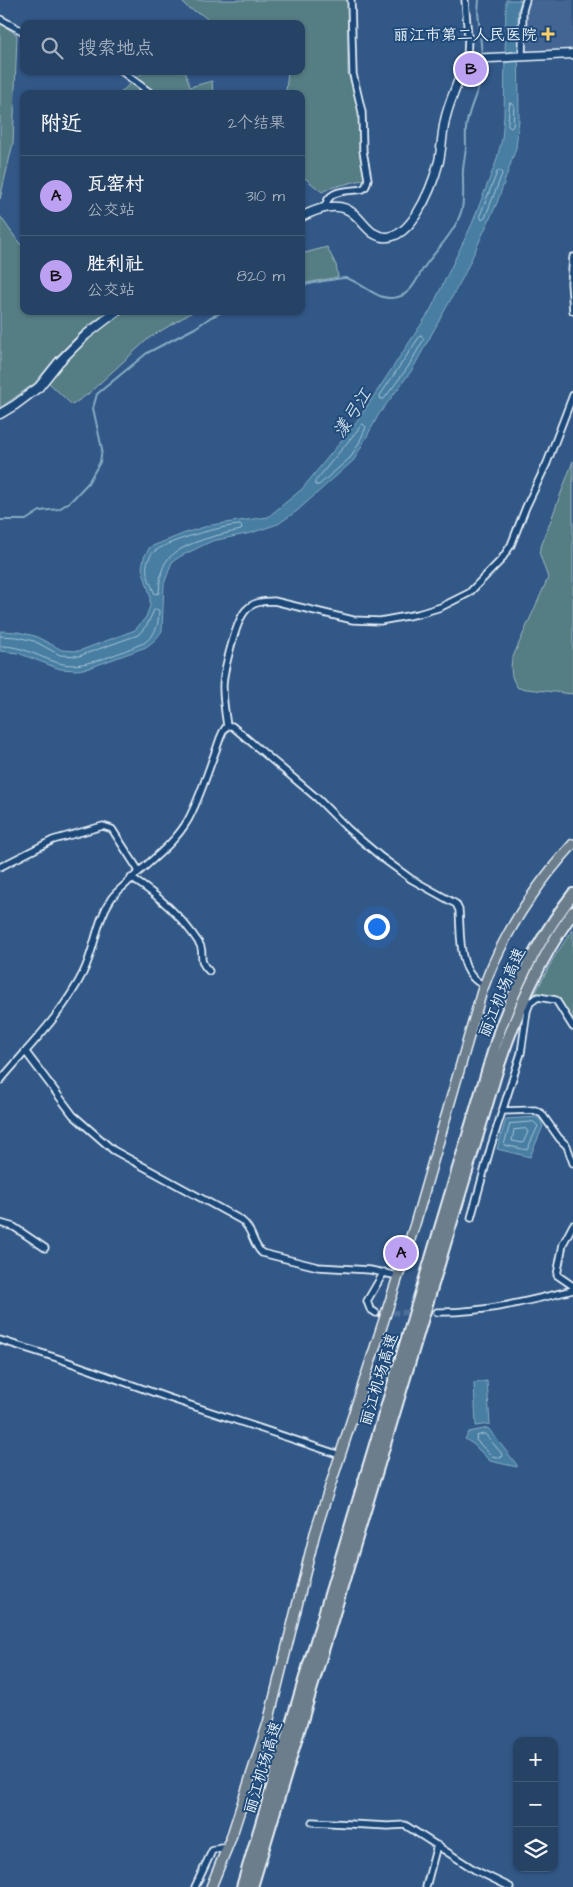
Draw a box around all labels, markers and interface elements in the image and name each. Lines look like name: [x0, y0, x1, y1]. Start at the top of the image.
search box: [20, 20, 305, 75]
place label: 丽江市第二人民医院: [393, 24, 537, 46]
marker: 丽江市第二人民医院: [541, 27, 555, 41]
icon: search: [38, 34, 66, 62]
text: 搜索地点: [78, 35, 154, 62]
pin: B: [455, 50, 487, 88]
text: 附近: [40, 109, 82, 138]
text: 2个结果: [228, 112, 285, 134]
text: 瓦窑村: [87, 171, 144, 198]
text: A: [51, 185, 61, 207]
text: 310 m: [246, 185, 285, 207]
text: 公交站: [87, 199, 135, 221]
text: 胜利社: [87, 251, 144, 278]
text: B: [50, 265, 62, 287]
text: 820 m: [237, 265, 285, 287]
text: 公交站: [87, 279, 135, 301]
water label: 漾弓江: [327, 383, 378, 443]
your location: [364, 914, 390, 940]
street label: 丽江机场高速: [473, 944, 531, 1041]
pin: A: [385, 1234, 417, 1272]
street label: 丽江机场高速: [354, 1330, 404, 1428]
street label: 丽江机场高速: [238, 1718, 288, 1816]
map controls: [513, 1737, 558, 1872]
button: +: [513, 1737, 558, 1782]
button: −: [513, 1782, 558, 1827]
button: layers: [513, 1827, 558, 1872]

